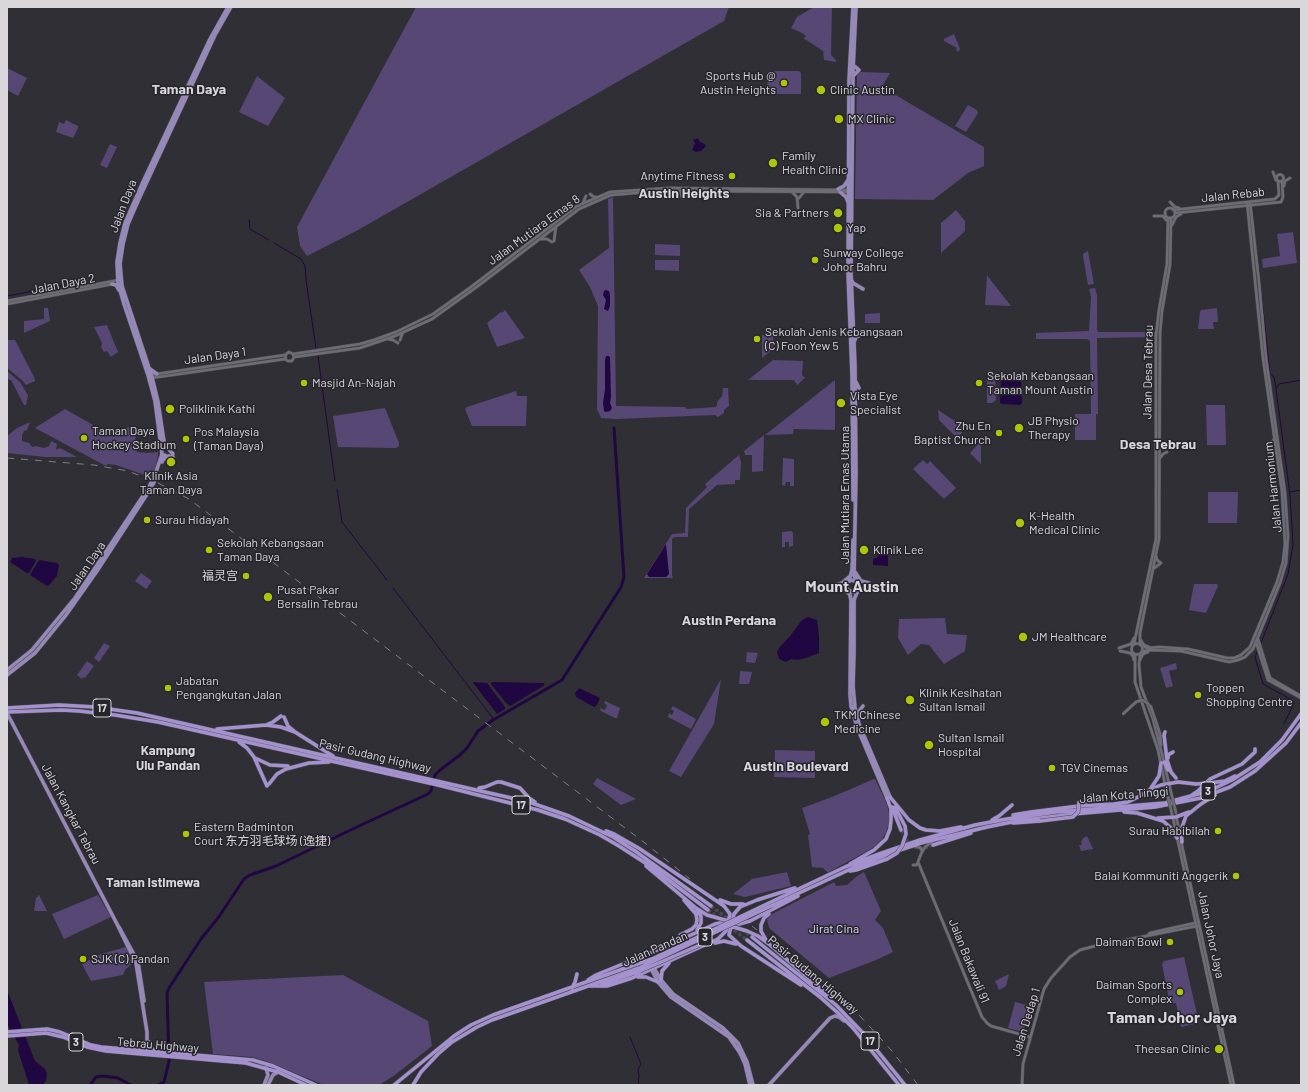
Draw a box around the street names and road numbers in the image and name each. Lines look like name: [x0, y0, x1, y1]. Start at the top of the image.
street label: Jalan Daya: [106, 177, 140, 235]
street label: Jalan Rebab: [1201, 185, 1265, 205]
street label: Jalan Mutiara Emas 8: [485, 192, 583, 268]
street label: Jalan Daya 2: [30, 271, 96, 297]
street label: Jalan Desa Tebrau: [1140, 325, 1156, 419]
street label: Jalan Daya 1: [183, 345, 247, 367]
street label: Jalan Mutiara Emas Utama: [838, 426, 852, 564]
street label: Jalan Harmonium: [1261, 441, 1285, 533]
street label: Jalan Daya: [65, 539, 109, 593]
road number: 17: [93, 699, 111, 717]
street label: Pasir Gudang Highway: [318, 736, 432, 776]
street label: Jalan Kangkar Tebrau: [38, 761, 104, 867]
road number: 3: [1201, 782, 1215, 800]
street label: Jalan Kota Tinggi: [1079, 784, 1169, 806]
road number: 17: [512, 796, 530, 814]
street label: Jalan Johor Jaya: [1195, 890, 1227, 980]
street label: Jalan Bakawali 91: [946, 917, 992, 1005]
street label: Jalan Pandan: [620, 928, 690, 970]
road number: 3: [698, 928, 712, 946]
street label: Pasir Gudang Highway: [765, 933, 861, 1017]
street label: Jalan Dedap 1: [1009, 986, 1043, 1058]
road number: 17: [861, 1032, 879, 1050]
road number: 3: [69, 1033, 83, 1051]
street label: Tebrau Highway: [117, 1034, 199, 1056]

